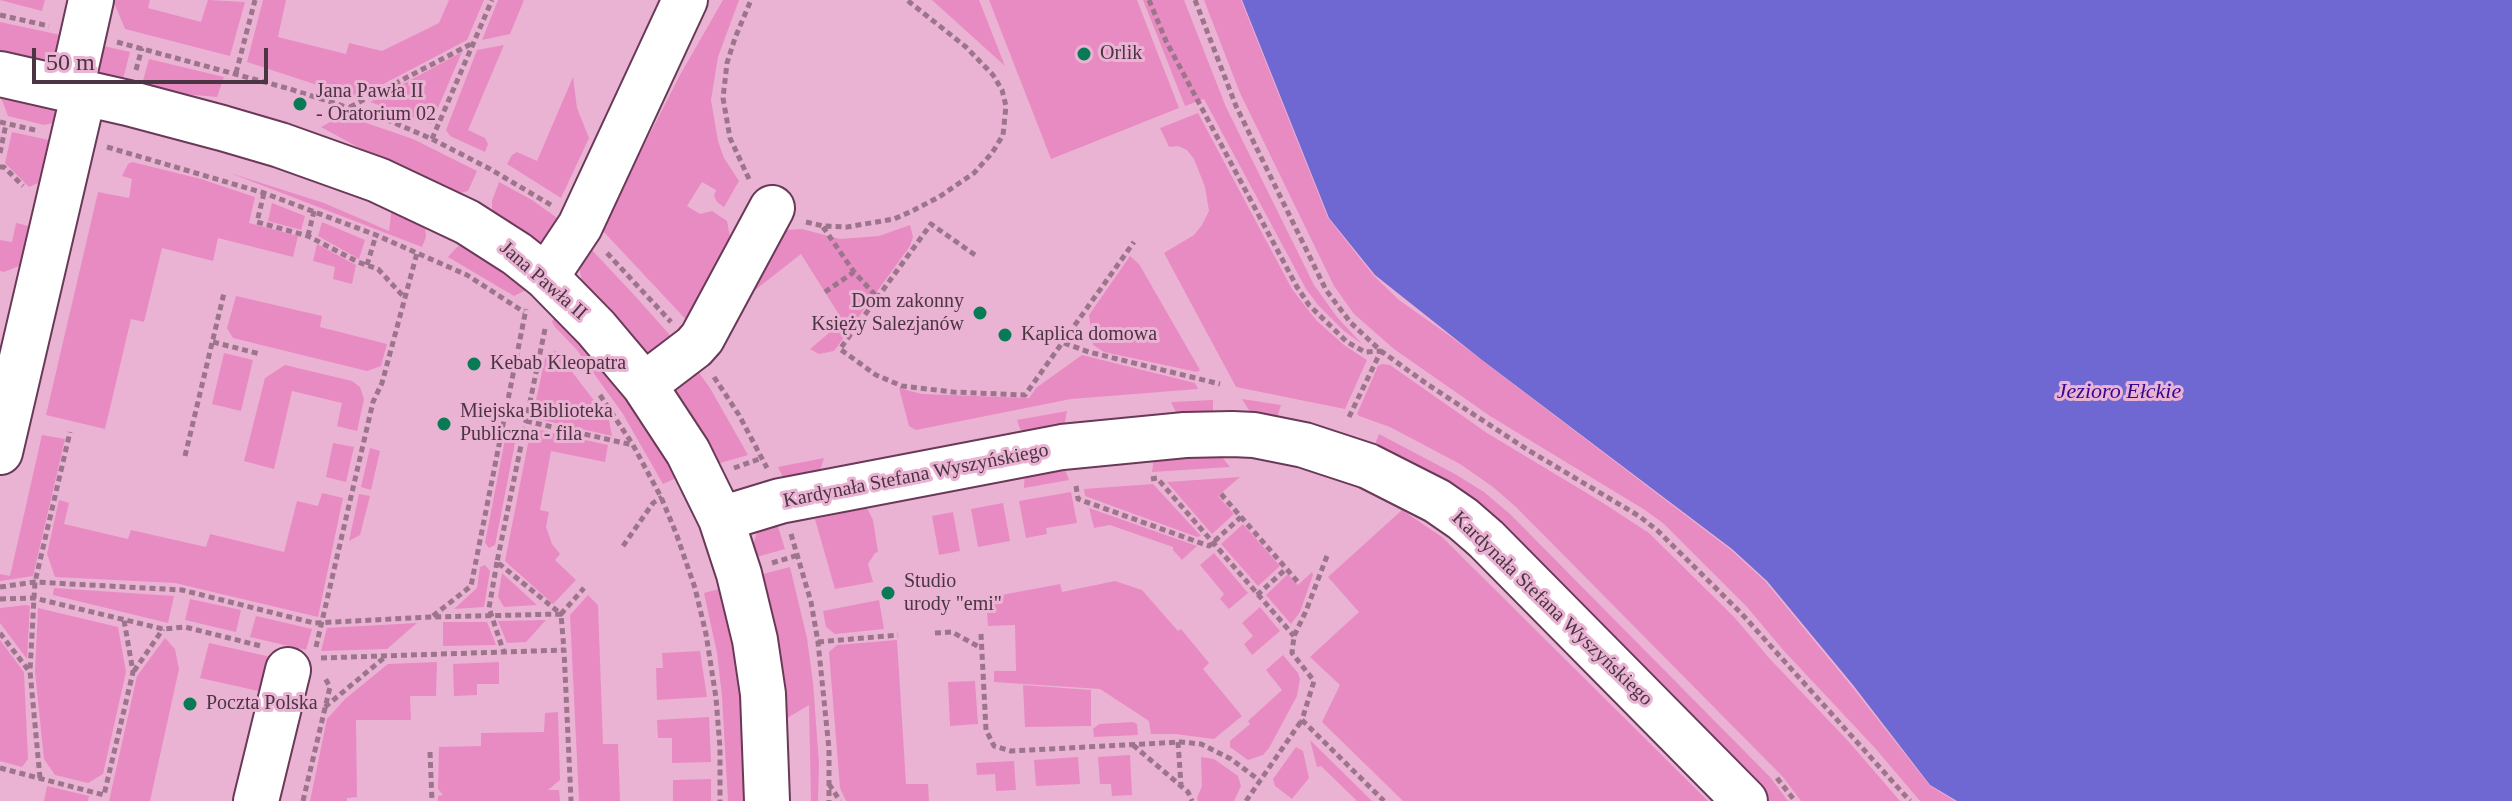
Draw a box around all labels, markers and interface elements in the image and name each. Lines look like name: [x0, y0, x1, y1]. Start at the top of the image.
scale bar: [36, 32, 272, 82]
place label: Orlik: [1100, 42, 1142, 66]
marker: Orlik: [1075, 45, 1093, 63]
text: 50 m: [46, 49, 95, 75]
place label: Jana Pawła II - Oratorium 02: [316, 80, 436, 127]
marker: Jana Pawła II - Oratorium 02: [291, 95, 309, 113]
street label: Jana Pawła II: [494, 237, 592, 325]
place label: Dom zakonny Księży Salezjanów: [811, 290, 964, 337]
marker: Dom zakonny Księży Salezjanów: [971, 304, 989, 322]
place label: Kaplica domowa: [1021, 323, 1157, 347]
marker: Kaplica domowa: [996, 326, 1014, 344]
place label: Kebab Kleopatra: [490, 352, 626, 376]
marker: Kebab Kleopatra: [465, 355, 483, 373]
water label: Jezioro Ełckie: [2057, 379, 2181, 405]
place label: Miejska Biblioteka Publiczna - fila: [460, 400, 613, 447]
marker: Miejska Biblioteka Publiczna - fila: [435, 415, 453, 433]
street label: Kardynała Stefana Wyszyńskiego: [781, 438, 1051, 514]
street label: Kardynała Stefana Wyszyńskiego: [1447, 507, 1657, 711]
place label: Studio urody "emi": [904, 570, 1002, 617]
marker: Studio urody "emi": [879, 584, 897, 602]
place label: Poczta Polska: [206, 692, 318, 716]
marker: Poczta Polska: [181, 695, 199, 713]

